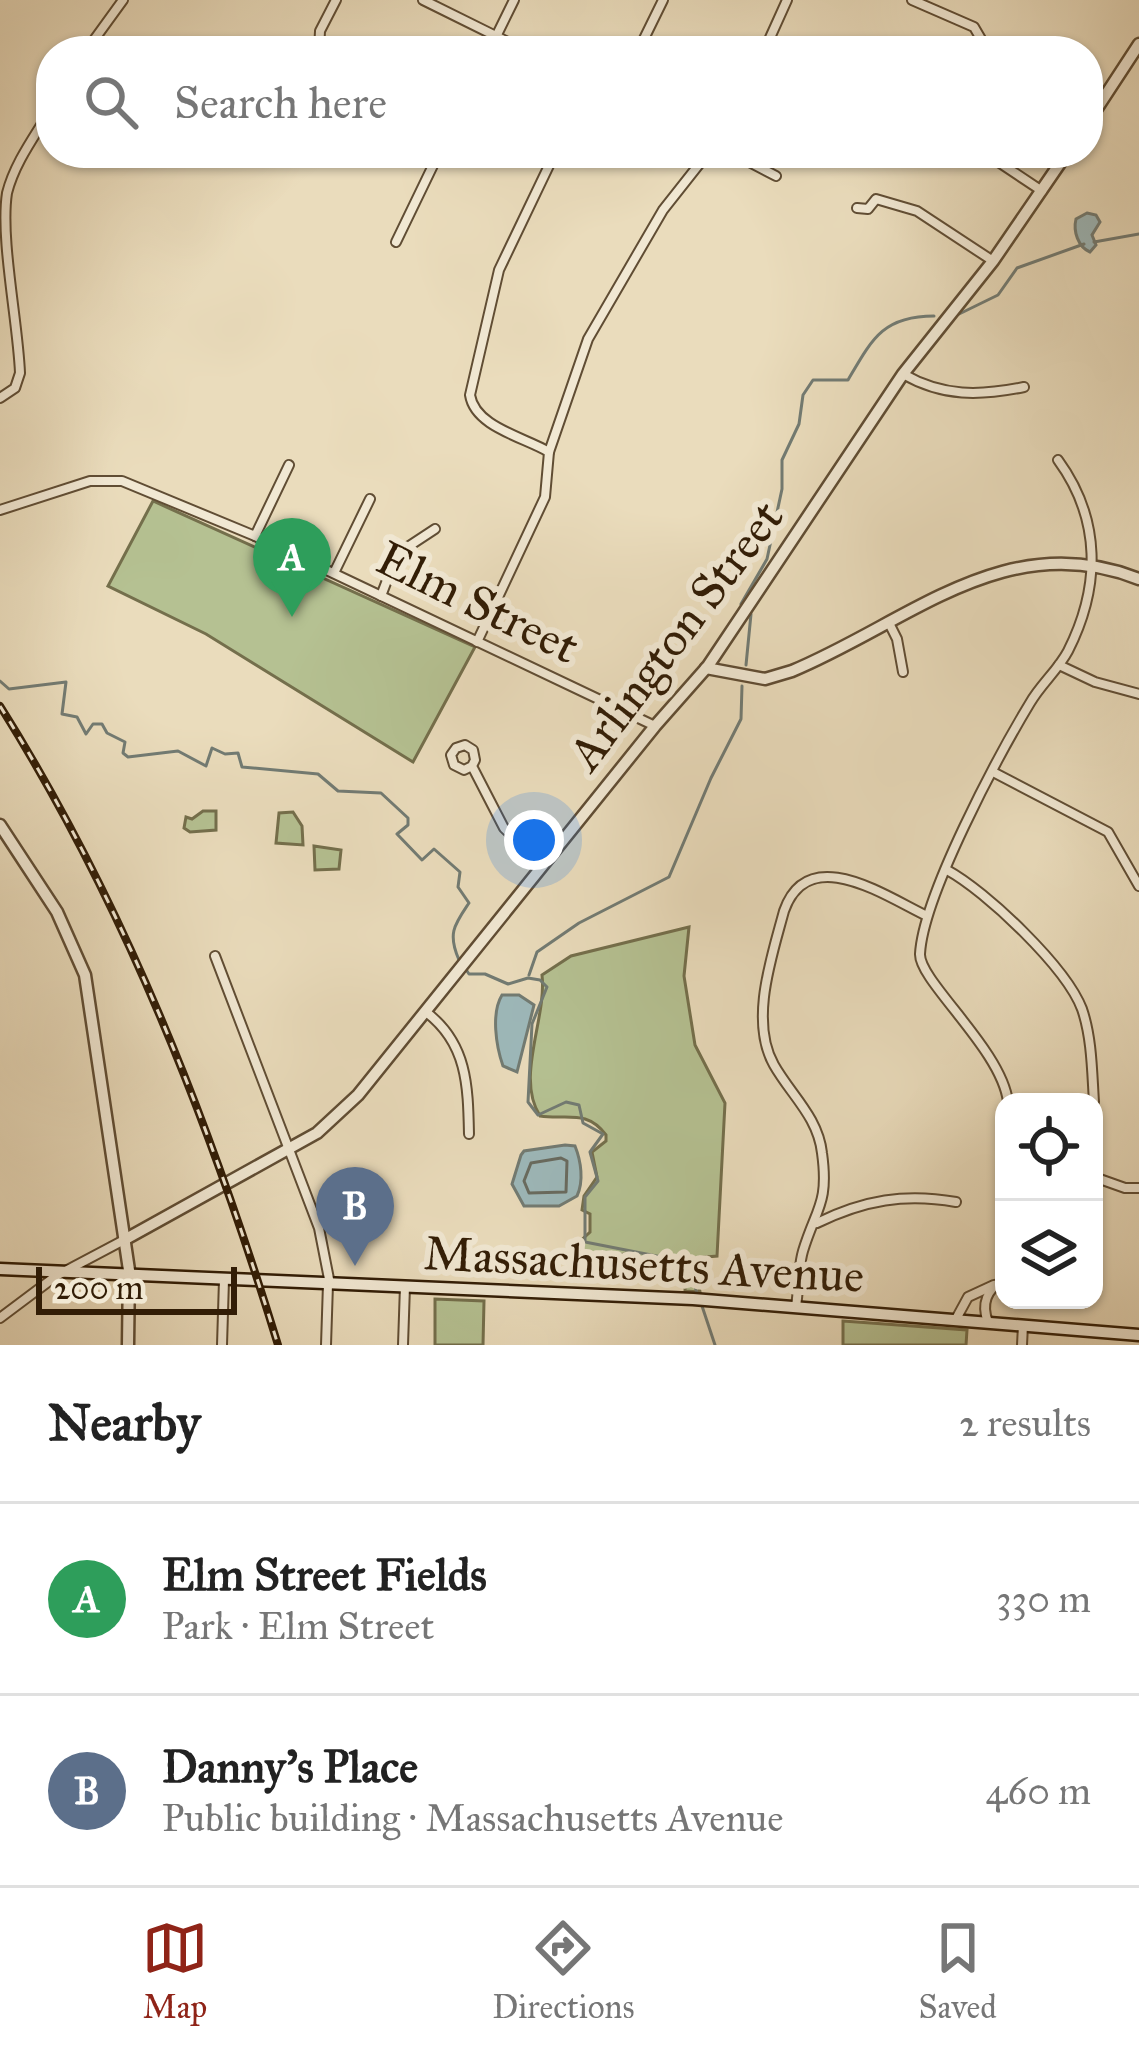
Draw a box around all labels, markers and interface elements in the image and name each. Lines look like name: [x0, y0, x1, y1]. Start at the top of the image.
search box: [36, 36, 1103, 168]
icon: search: [78, 69, 144, 135]
text: Search here: [174, 75, 387, 130]
street label: Arlington Street: [553, 489, 795, 783]
pin: A: [253, 518, 331, 617]
street label: Elm Street: [367, 528, 589, 676]
your location: [504, 810, 564, 870]
map controls: [995, 1093, 1103, 1309]
button: locate: [995, 1093, 1103, 1201]
pin: B: [316, 1167, 394, 1266]
button: layers: [995, 1201, 1103, 1309]
street label: Massachusetts Avenue: [422, 1223, 866, 1305]
scale bar: [36, 1261, 237, 1314]
text: 200 m: [54, 1268, 144, 1308]
text: Nearby: [48, 1392, 200, 1454]
text: 2 results: [959, 1399, 1091, 1447]
text: Elm Street Fields: [162, 1547, 487, 1602]
text: A: [74, 1575, 100, 1623]
text: 330 m: [996, 1575, 1091, 1623]
text: Park · Elm Street: [162, 1602, 434, 1650]
text: Danny's Place: [162, 1739, 418, 1794]
text: B: [74, 1767, 100, 1815]
text: 460 m: [985, 1767, 1091, 1815]
text: Public building · Massachusetts Avenue: [162, 1794, 784, 1842]
tab: Map: [142, 1915, 208, 2027]
tab: Directions: [492, 1915, 634, 2027]
tab: Saved: [919, 1915, 997, 2027]

